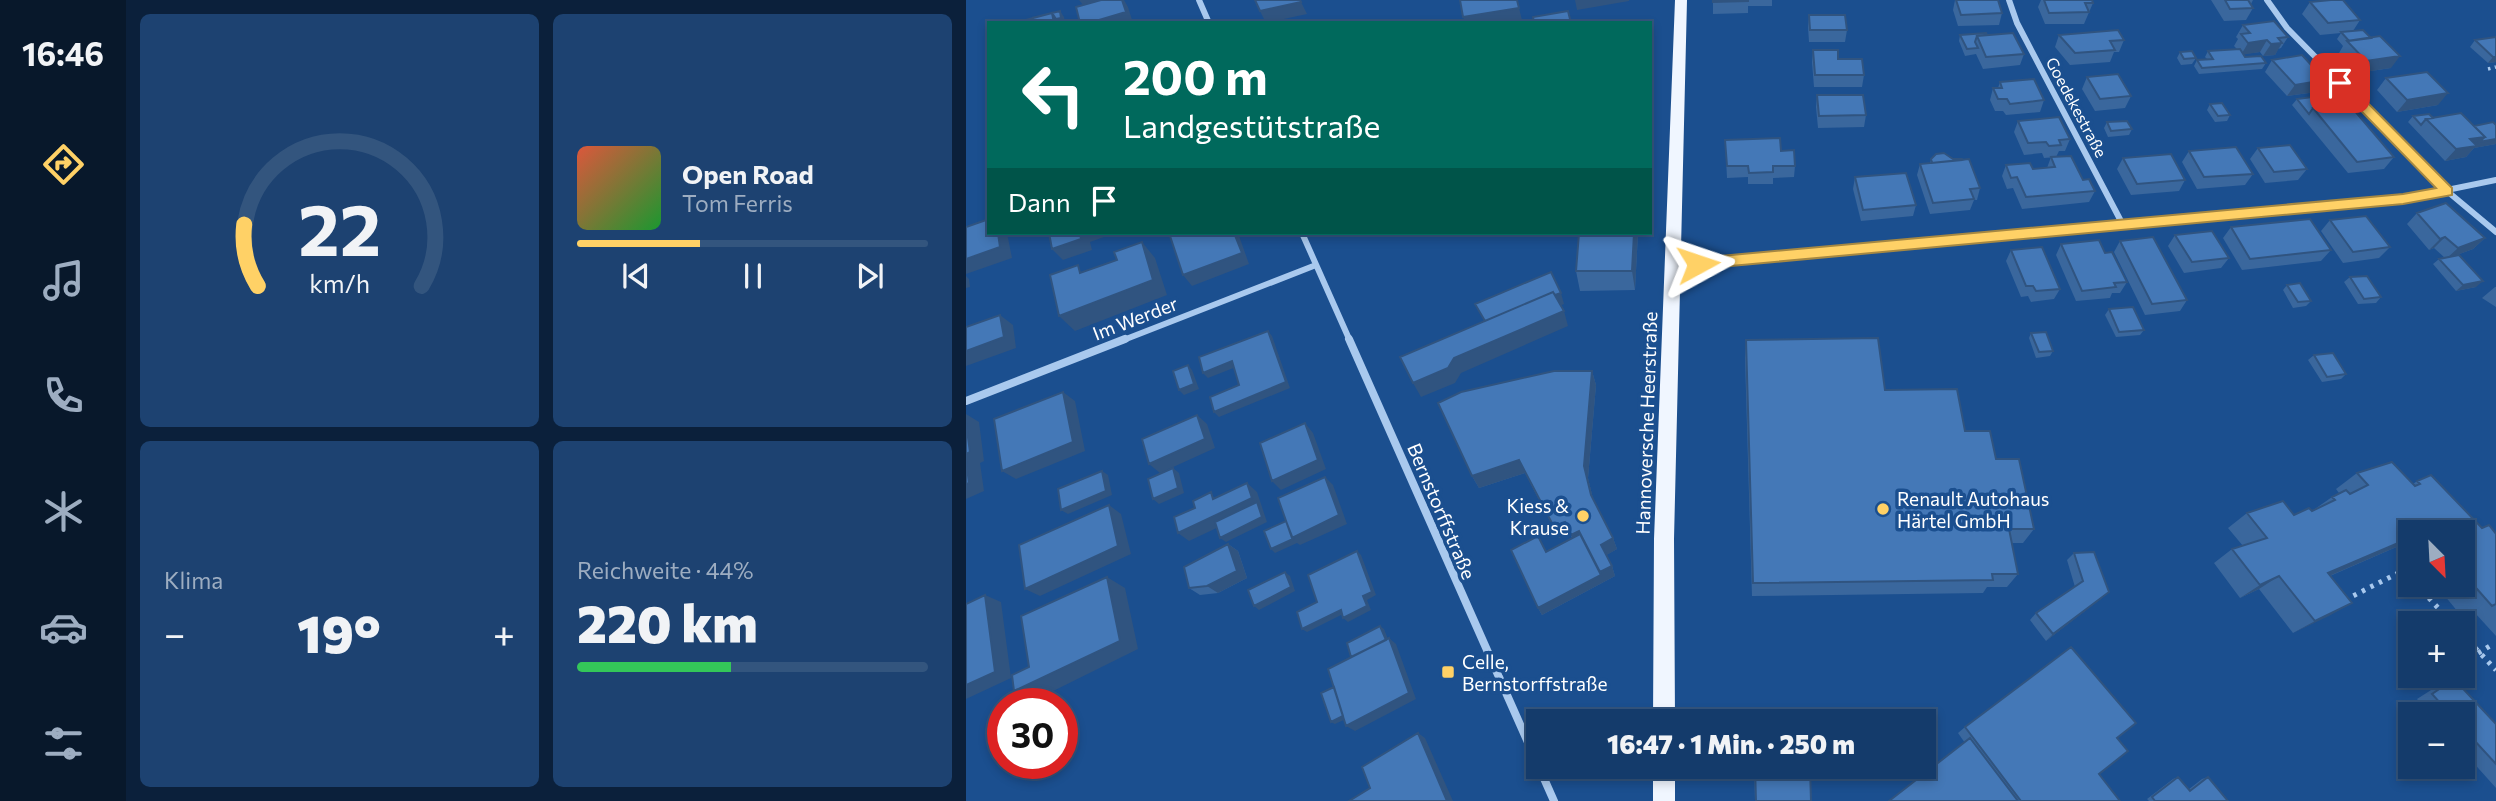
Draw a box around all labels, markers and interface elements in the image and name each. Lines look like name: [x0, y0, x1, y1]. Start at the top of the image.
text: 16:46: [22, 33, 104, 73]
text: 200 m: [1123, 45, 1268, 105]
icon: left: [1008, 49, 1099, 140]
pin: [2310, 53, 2370, 113]
street label: Goedekestraße: [2043, 54, 2111, 160]
icon: arrive: [2321, 64, 2359, 102]
text: Landgestütstraße: [1123, 105, 1380, 145]
icon: directions: [39, 140, 88, 189]
text: Open Road: [682, 158, 814, 189]
icon: arrive: [1085, 182, 1123, 220]
text: 22: [298, 183, 381, 272]
text: Dann: [1008, 186, 1071, 217]
text: Tom Ferris: [682, 189, 793, 217]
position arrow: [1661, 227, 1735, 301]
icon: music: [39, 256, 88, 305]
icon: previous: [617, 257, 655, 295]
icon: pause: [734, 257, 772, 295]
icon: next: [851, 257, 889, 295]
text: km/h: [309, 268, 370, 298]
street label: Im Werder: [1089, 291, 1181, 345]
street label: Hannoversche Heerstraße: [1631, 311, 1661, 535]
icon: phone: [39, 371, 88, 420]
street label: Bernstorffstraße: [1403, 440, 1481, 582]
icon: climate: [39, 487, 88, 536]
place label: Renault Autohaus Härtel GmbH: [1897, 487, 2049, 532]
place label: Kiess & Krause: [1506, 494, 1569, 539]
marker: Renault Autohaus Härtel GmbH: [1875, 501, 1891, 517]
marker: Kiess & Krause: [1575, 508, 1591, 524]
north arrow: [2398, 520, 2474, 597]
map controls: [2398, 520, 2475, 779]
text: Reichweite · 44%: [577, 556, 754, 584]
text: Klima: [164, 566, 223, 594]
text: 220 km: [577, 590, 758, 654]
text: 19°: [297, 600, 381, 664]
icon: car: [39, 603, 88, 652]
text: −: [164, 609, 186, 656]
text: +: [493, 609, 515, 656]
button: +: [2398, 611, 2475, 688]
place label: Celle, Bernstorffstraße: [1462, 650, 1608, 695]
marker: Celle, Bernstorffstraße: [1440, 664, 1456, 680]
speed limit sign: 30: [987, 688, 1078, 779]
button: −: [2398, 702, 2475, 779]
icon: filters: [39, 719, 88, 768]
text: 16:47 · 1 Min. · 250 m: [1607, 728, 1855, 759]

